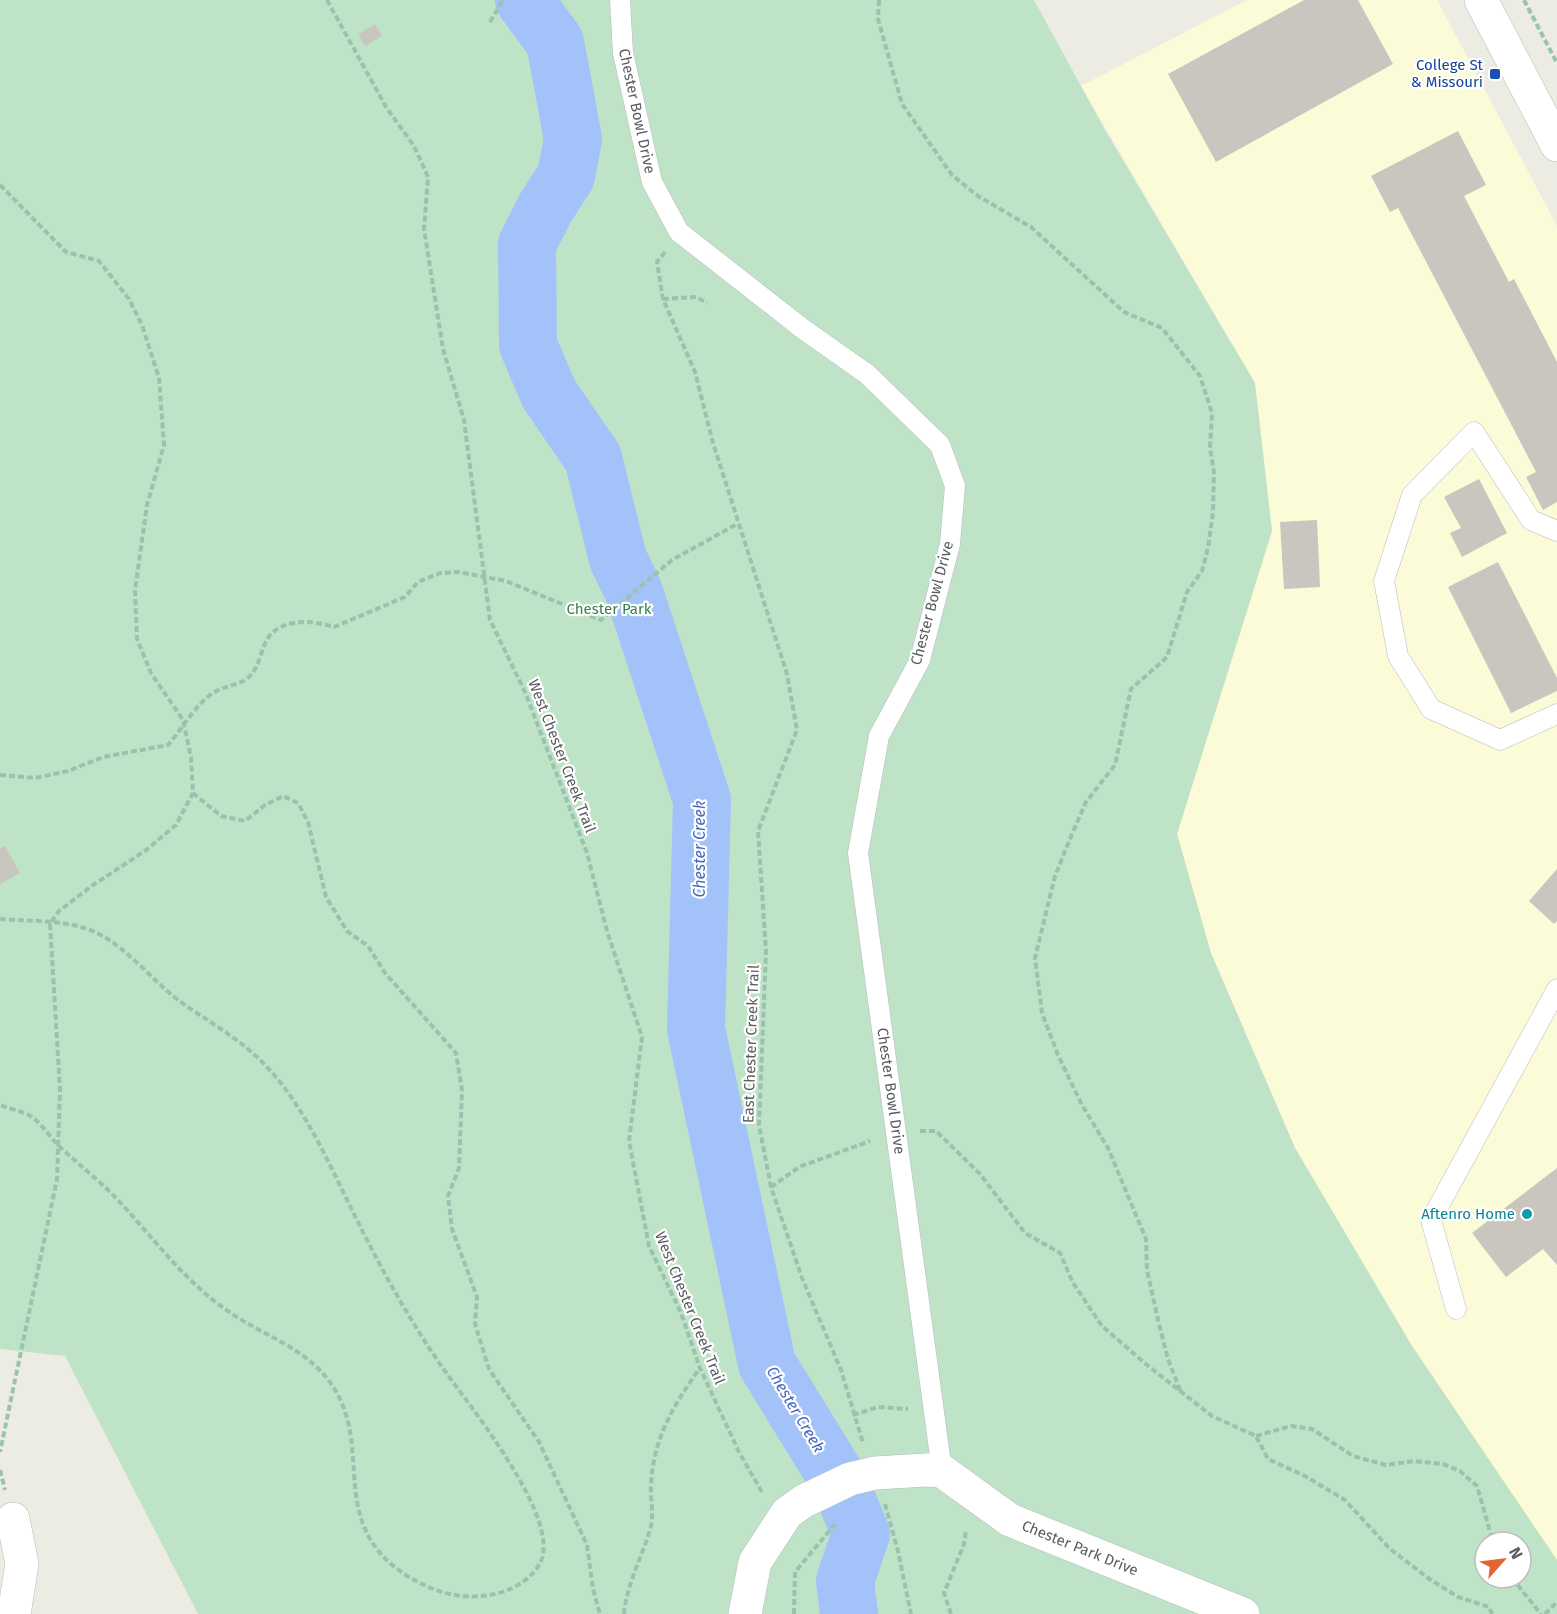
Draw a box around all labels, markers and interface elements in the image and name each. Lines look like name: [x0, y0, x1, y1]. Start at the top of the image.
street label: Chester Bowl Drive: [615, 47, 659, 175]
place label: College St & Missouri: [1411, 56, 1484, 91]
marker: College St & Missouri: [1488, 67, 1502, 81]
street label: Chester Bowl Drive: [907, 539, 957, 667]
park label: Chester Park: [567, 600, 652, 618]
street label: West Chester Creek Trail: [524, 677, 600, 836]
water label: Chester Creek: [690, 800, 709, 897]
street label: East Chester Creek Trail: [739, 964, 763, 1124]
street label: Chester Bowl Drive: [873, 1027, 909, 1155]
place label: Aftenro Home: [1421, 1205, 1515, 1223]
marker: Aftenro Home: [1520, 1207, 1534, 1221]
street label: West Chester Creek Trail: [651, 1229, 729, 1388]
water label: Chester Creek: [762, 1363, 829, 1456]
street label: Chester Park Drive: [1019, 1516, 1141, 1580]
north arrow: [1473, 1530, 1533, 1590]
text: N: [1505, 1544, 1527, 1562]

